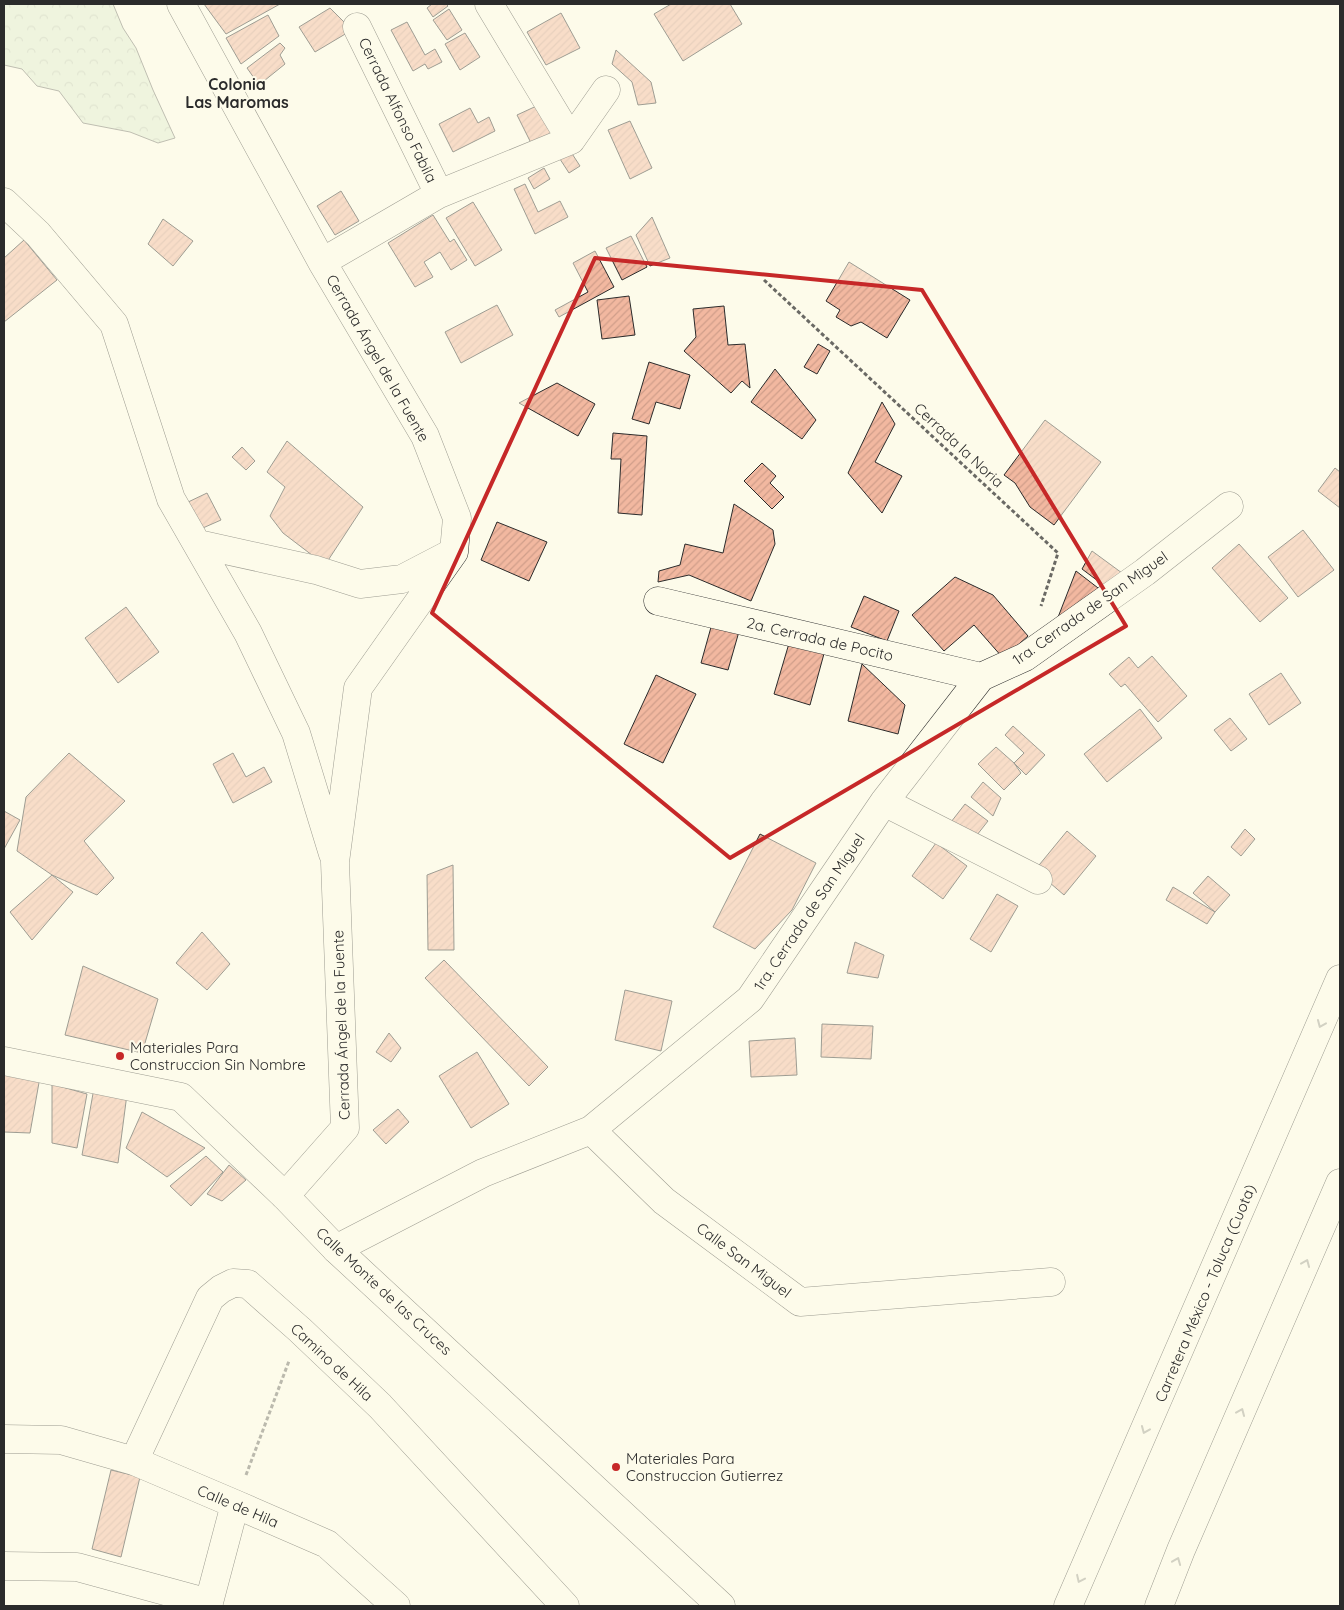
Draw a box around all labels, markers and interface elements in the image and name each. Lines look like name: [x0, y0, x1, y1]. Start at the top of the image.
street label: Cerrada Alfonso Fabila: [355, 34, 441, 186]
district label: Colonia Las Maromas: [185, 74, 289, 112]
street label: Cerrada Ángel de la Fuente: [322, 271, 434, 445]
street label: Cerrada la Noria: [910, 399, 1008, 491]
street label: 1ra. Cerrada de San Miguel: [1009, 547, 1171, 669]
street label: 2a. Cerrada de Pocito: [745, 613, 895, 665]
street label: 1ra. Cerrada de San Miguel: [749, 830, 869, 994]
street label: Cerrada Ángel de la Fuente: [328, 930, 354, 1120]
one-way arrow: [1317, 1019, 1328, 1028]
place label: Materiales Para Construccion Sin Nombre: [130, 1038, 306, 1074]
marker: Materiales Para Construccion Sin Nombre: [114, 1050, 126, 1062]
street label: Carretera México - Toluca (Cuota): [1150, 1181, 1260, 1405]
street label: Calle San Miguel: [693, 1218, 795, 1302]
street label: Calle Monte de las Cruces: [312, 1223, 456, 1359]
one-way arrow: [1299, 1259, 1310, 1268]
street label: Camino de Hila: [287, 1319, 377, 1405]
one-way arrow: [1234, 1408, 1245, 1417]
one-way arrow: [1141, 1425, 1152, 1434]
place label: Materiales Para Construccion Gutierrez: [626, 1449, 783, 1485]
marker: Materiales Para Construccion Gutierrez: [610, 1461, 622, 1473]
street label: Calle de Hila: [195, 1480, 281, 1532]
one-way arrow: [1170, 1557, 1181, 1566]
one-way arrow: [1076, 1574, 1087, 1583]

